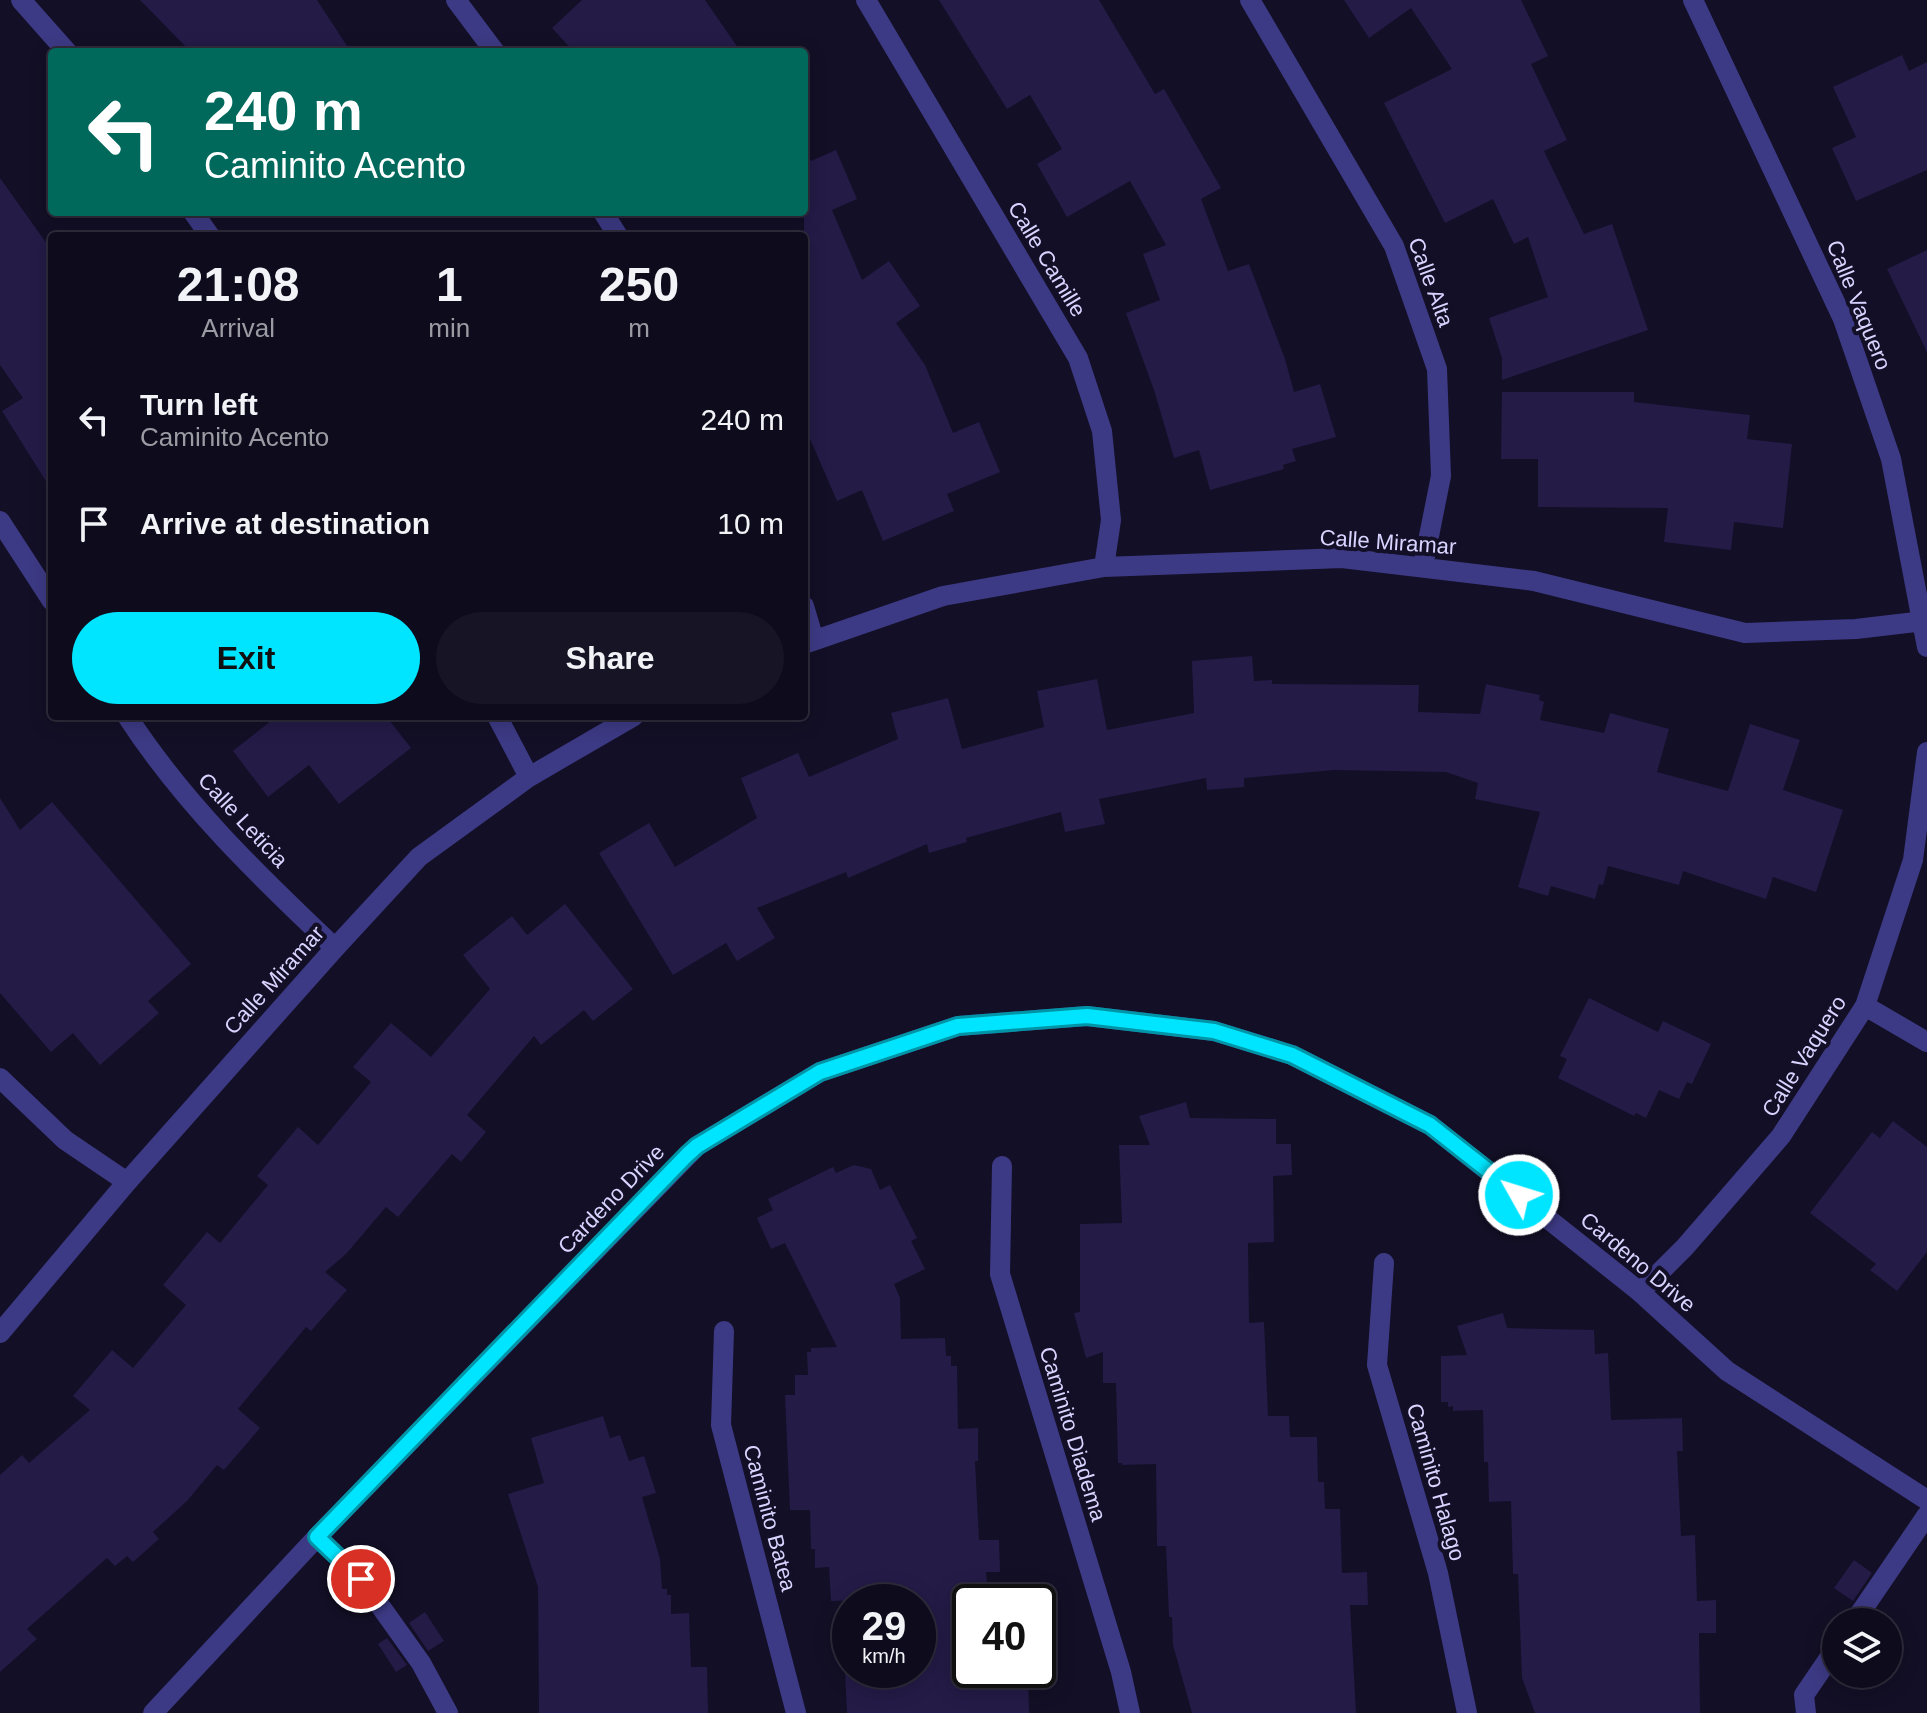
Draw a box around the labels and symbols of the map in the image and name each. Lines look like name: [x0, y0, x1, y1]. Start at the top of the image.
street label: Calle Camille: [1003, 197, 1091, 321]
street label: Calle Alta: [1403, 234, 1459, 331]
street label: Calle Vaquero: [1822, 236, 1896, 374]
street label: Calle Miramar: [1319, 525, 1457, 559]
street label: Calle Leticia: [193, 768, 294, 873]
street label: Calle Miramar: [219, 921, 329, 1039]
street label: Calle Vaquero: [1757, 991, 1851, 1121]
street label: Cardeno Drive: [553, 1139, 669, 1259]
position arrow: [1477, 1153, 1561, 1237]
street label: Cardeno Drive: [1576, 1207, 1700, 1317]
street label: Caminito Diadema: [1035, 1344, 1112, 1525]
street label: Caminito Halago: [1402, 1400, 1470, 1564]
street label: Caminito Batea: [738, 1442, 802, 1595]
pin: [327, 1545, 395, 1613]
speed limit sign: 40: [952, 1584, 1056, 1688]

